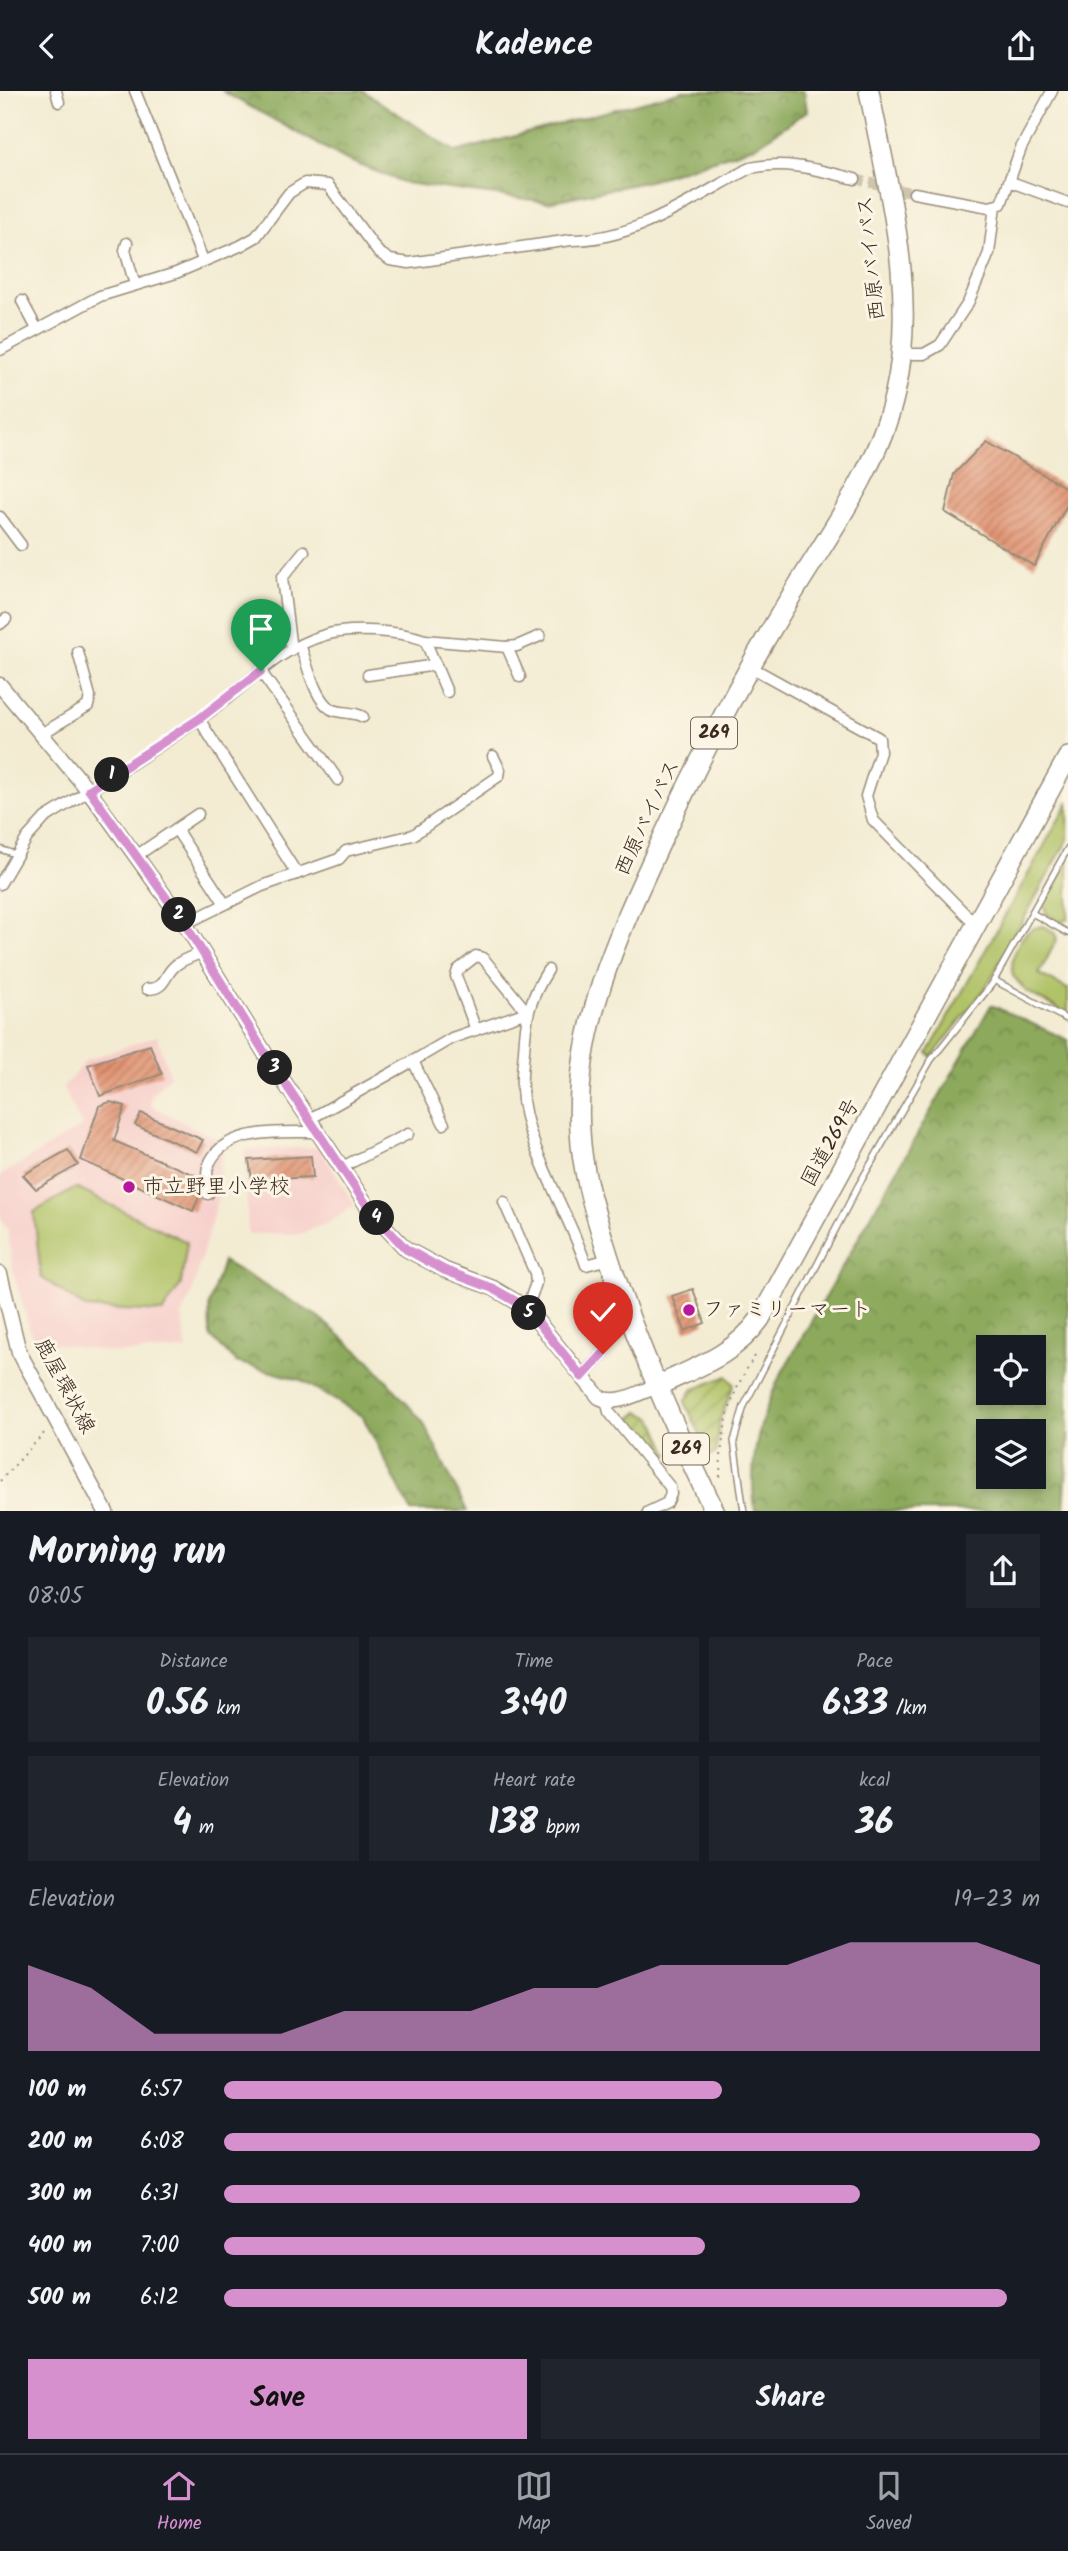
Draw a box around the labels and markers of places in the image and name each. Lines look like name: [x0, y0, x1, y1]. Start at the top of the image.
pin: [231, 599, 291, 671]
pin: 1: [94, 757, 130, 793]
pin: 2: [162, 897, 196, 933]
pin: 3: [258, 1051, 292, 1086]
place label: 市立野里小学校: [143, 1171, 290, 1204]
marker: 市立野里小学校: [121, 1179, 137, 1195]
pin: 4: [360, 1201, 394, 1235]
pin: [573, 1282, 633, 1354]
place label: ファミリーマート: [703, 1294, 871, 1327]
pin: 5: [512, 1295, 546, 1331]
marker: ファミリーマート: [681, 1302, 697, 1318]

